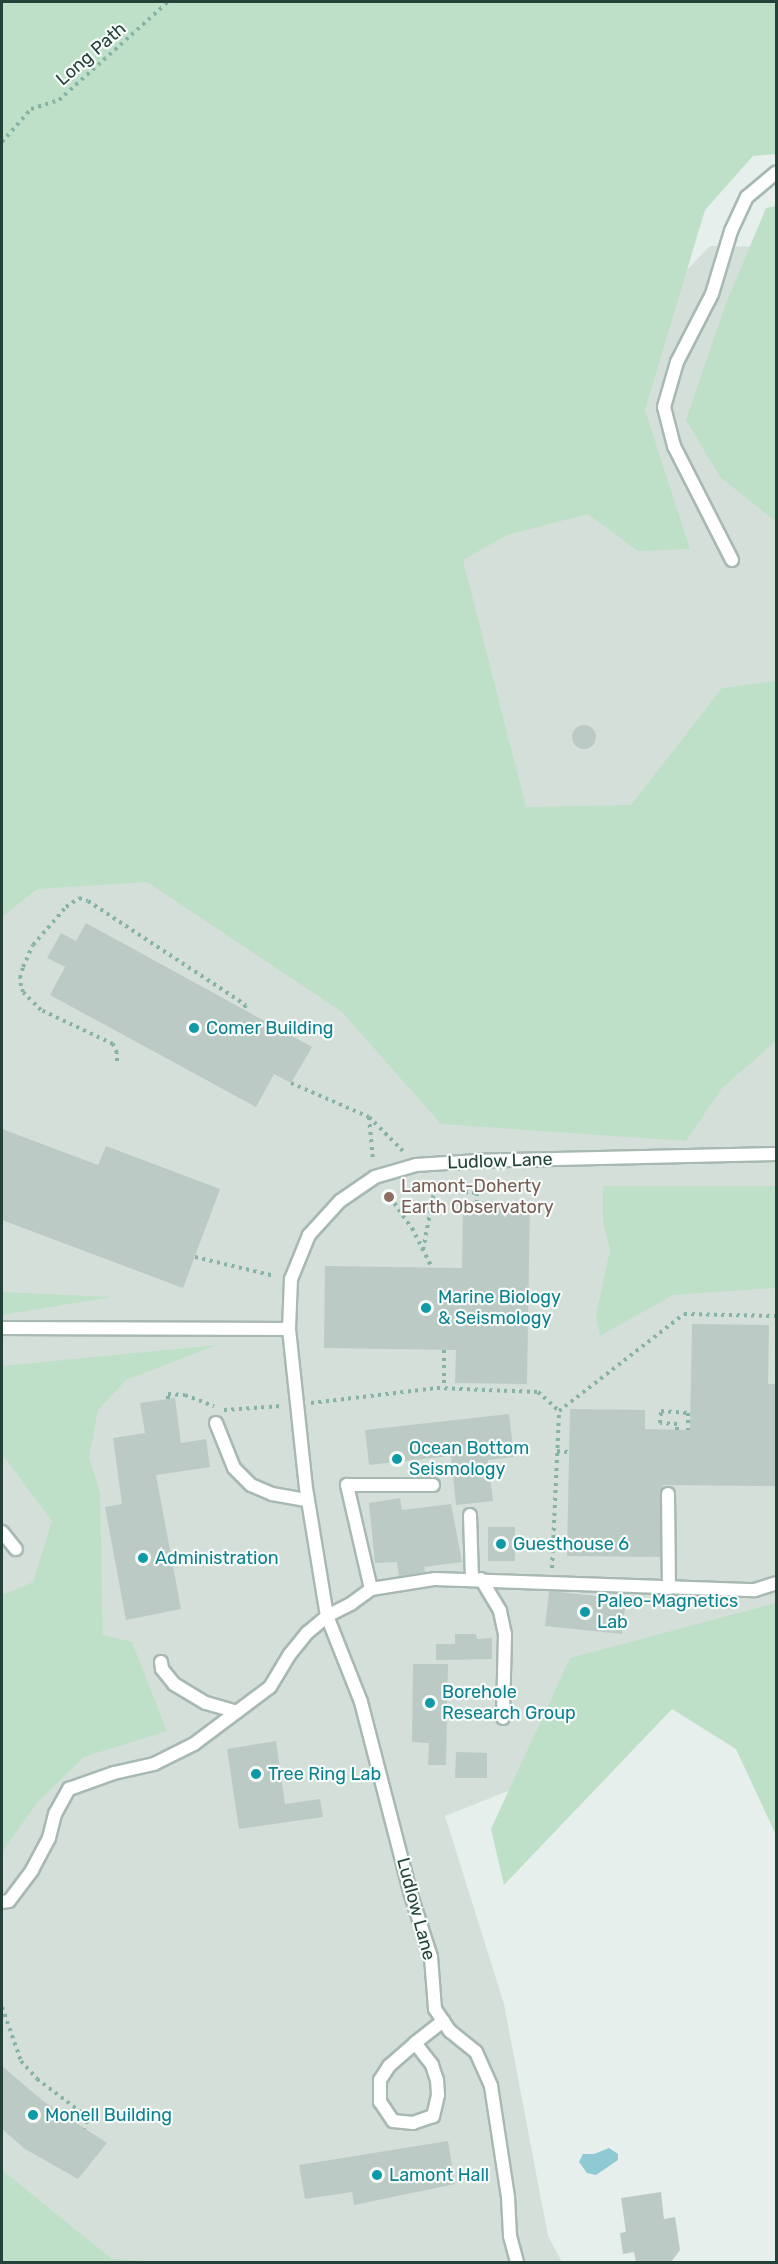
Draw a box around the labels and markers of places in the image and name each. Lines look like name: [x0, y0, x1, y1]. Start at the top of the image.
place label: Comer Building: [206, 1017, 334, 1039]
marker: Comer Building: [187, 1021, 201, 1035]
place label: Lamont-Doherty Earth Observatory: [401, 1176, 554, 1218]
marker: Lamont-Doherty Earth Observatory: [382, 1190, 396, 1204]
place label: Marine Biology & Seismology: [438, 1287, 561, 1330]
marker: Marine Biology & Seismology: [419, 1301, 433, 1315]
place label: Ocean Bottom Seismology: [409, 1438, 529, 1480]
marker: Ocean Bottom Seismology: [390, 1452, 404, 1466]
place label: Guesthouse 6: [513, 1533, 629, 1555]
marker: Guesthouse 6: [494, 1537, 508, 1551]
place label: Administration: [155, 1547, 279, 1569]
marker: Administration: [136, 1551, 150, 1565]
place label: Paleo-Magnetics Lab: [597, 1591, 738, 1634]
marker: Paleo-Magnetics Lab: [578, 1605, 592, 1619]
place label: Borehole Research Group: [442, 1682, 576, 1724]
marker: Borehole Research Group: [423, 1696, 437, 1710]
place label: Tree Ring Lab: [268, 1763, 381, 1785]
marker: Tree Ring Lab: [249, 1767, 263, 1781]
place label: Monell Building: [45, 2104, 172, 2126]
marker: Monell Building: [26, 2108, 40, 2122]
place label: Lamont Hall: [389, 2164, 489, 2186]
marker: Lamont Hall: [370, 2168, 384, 2182]

